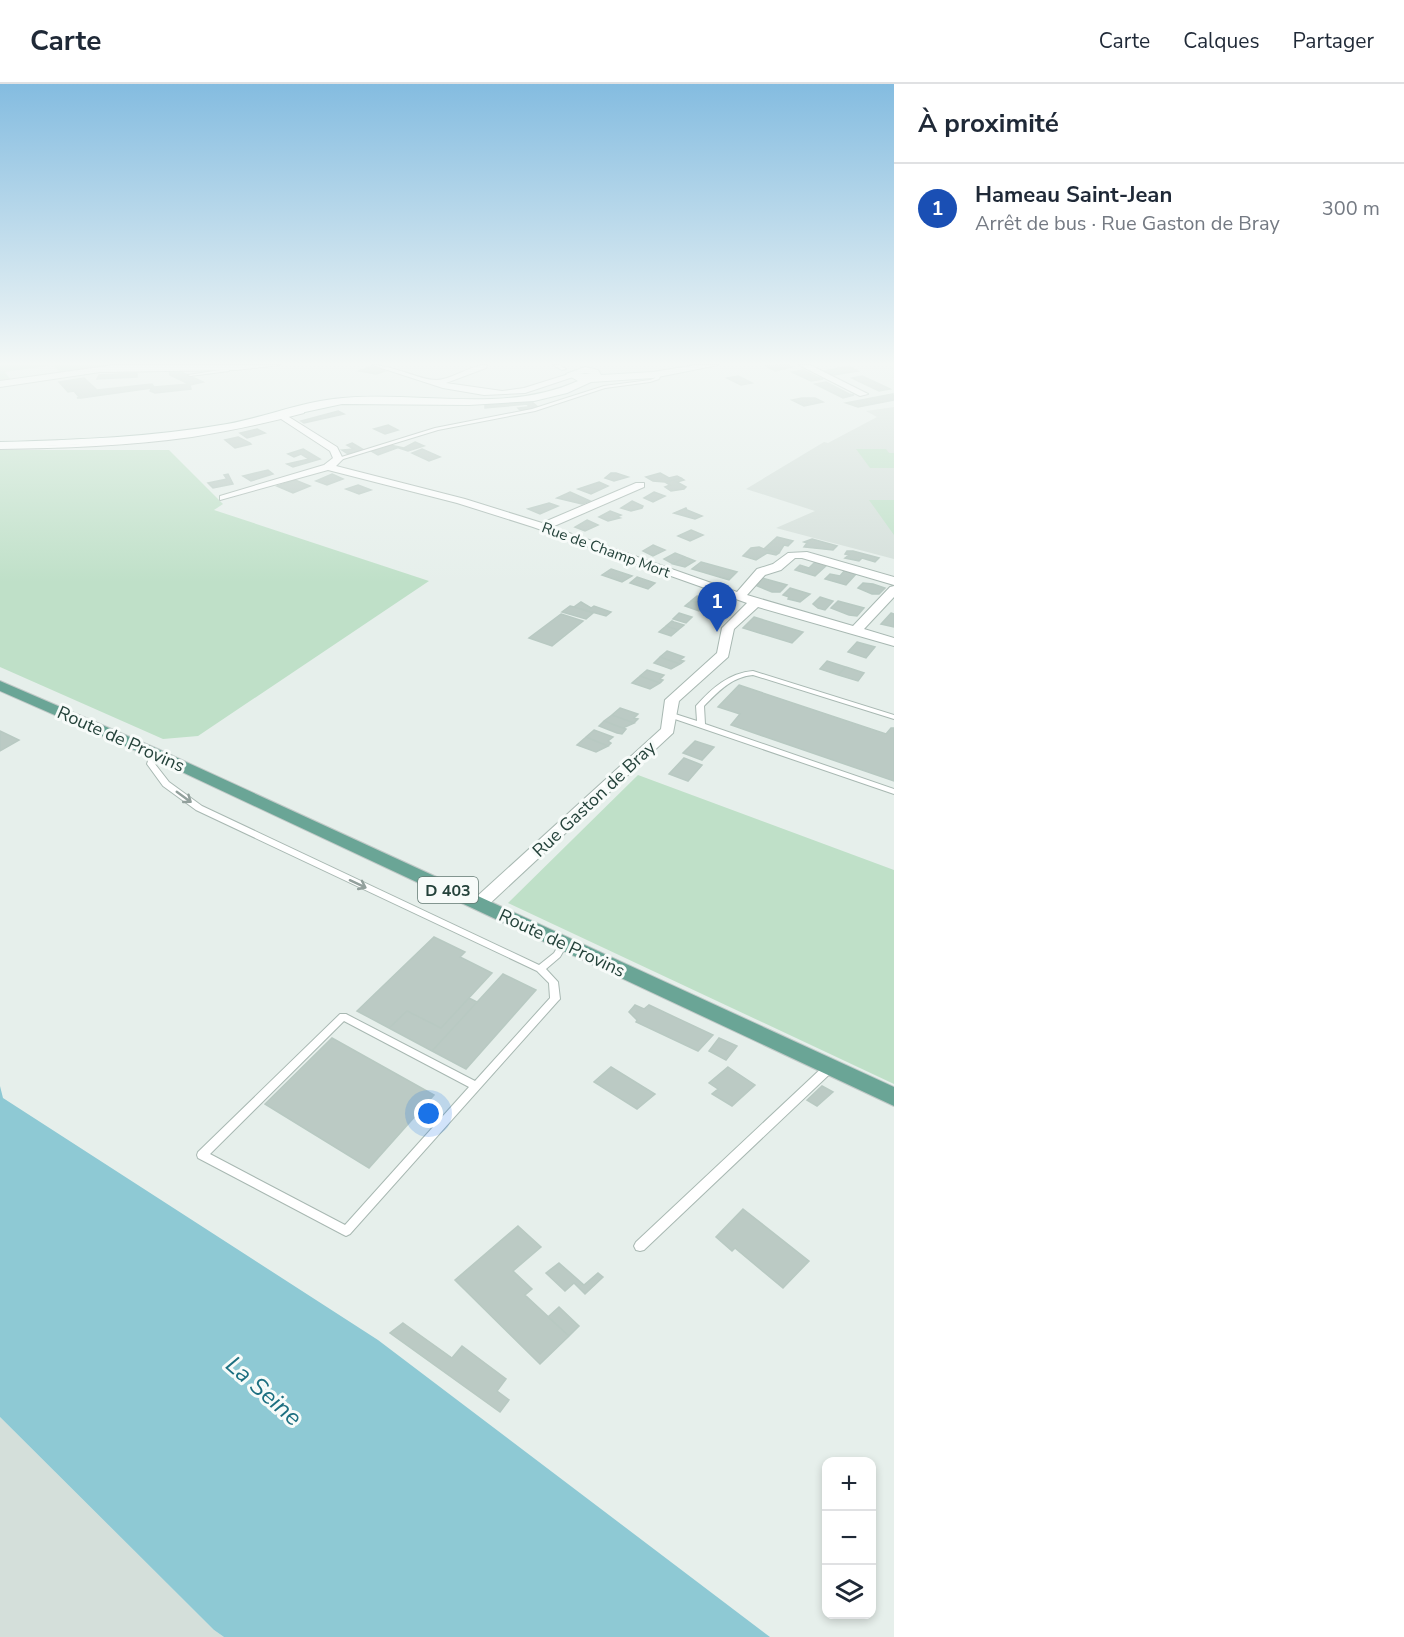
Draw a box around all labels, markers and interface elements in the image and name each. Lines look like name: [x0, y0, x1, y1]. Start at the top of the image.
text: Carte: [30, 22, 101, 60]
text: Carte: [1099, 27, 1150, 55]
text: Calques: [1183, 27, 1260, 55]
text: Partager: [1293, 27, 1374, 55]
text: À proximité: [918, 106, 1059, 141]
text: Hameau Saint-Jean: [975, 180, 1172, 210]
text: 1: [932, 195, 944, 222]
text: 300 m: [1322, 195, 1380, 222]
text: Arrêt de bus · Rue Gaston de Bray: [975, 210, 1280, 237]
street label: Rue de Champ Mort: [539, 518, 674, 583]
pin: 1: [698, 582, 736, 632]
street label: Route de Provins: [54, 700, 188, 778]
street label: Rue Gaston de Bray: [527, 735, 661, 863]
one-way arrow: [175, 791, 191, 803]
road number: D 403: [418, 877, 478, 903]
one-way arrow: [349, 879, 367, 891]
street label: Route de Provins: [495, 903, 629, 983]
your location: [414, 1099, 443, 1128]
water label: La Seine: [219, 1349, 309, 1433]
map controls: [822, 1457, 876, 1619]
button: +: [822, 1457, 876, 1511]
button: −: [822, 1511, 876, 1565]
button: layers: [822, 1565, 876, 1619]

